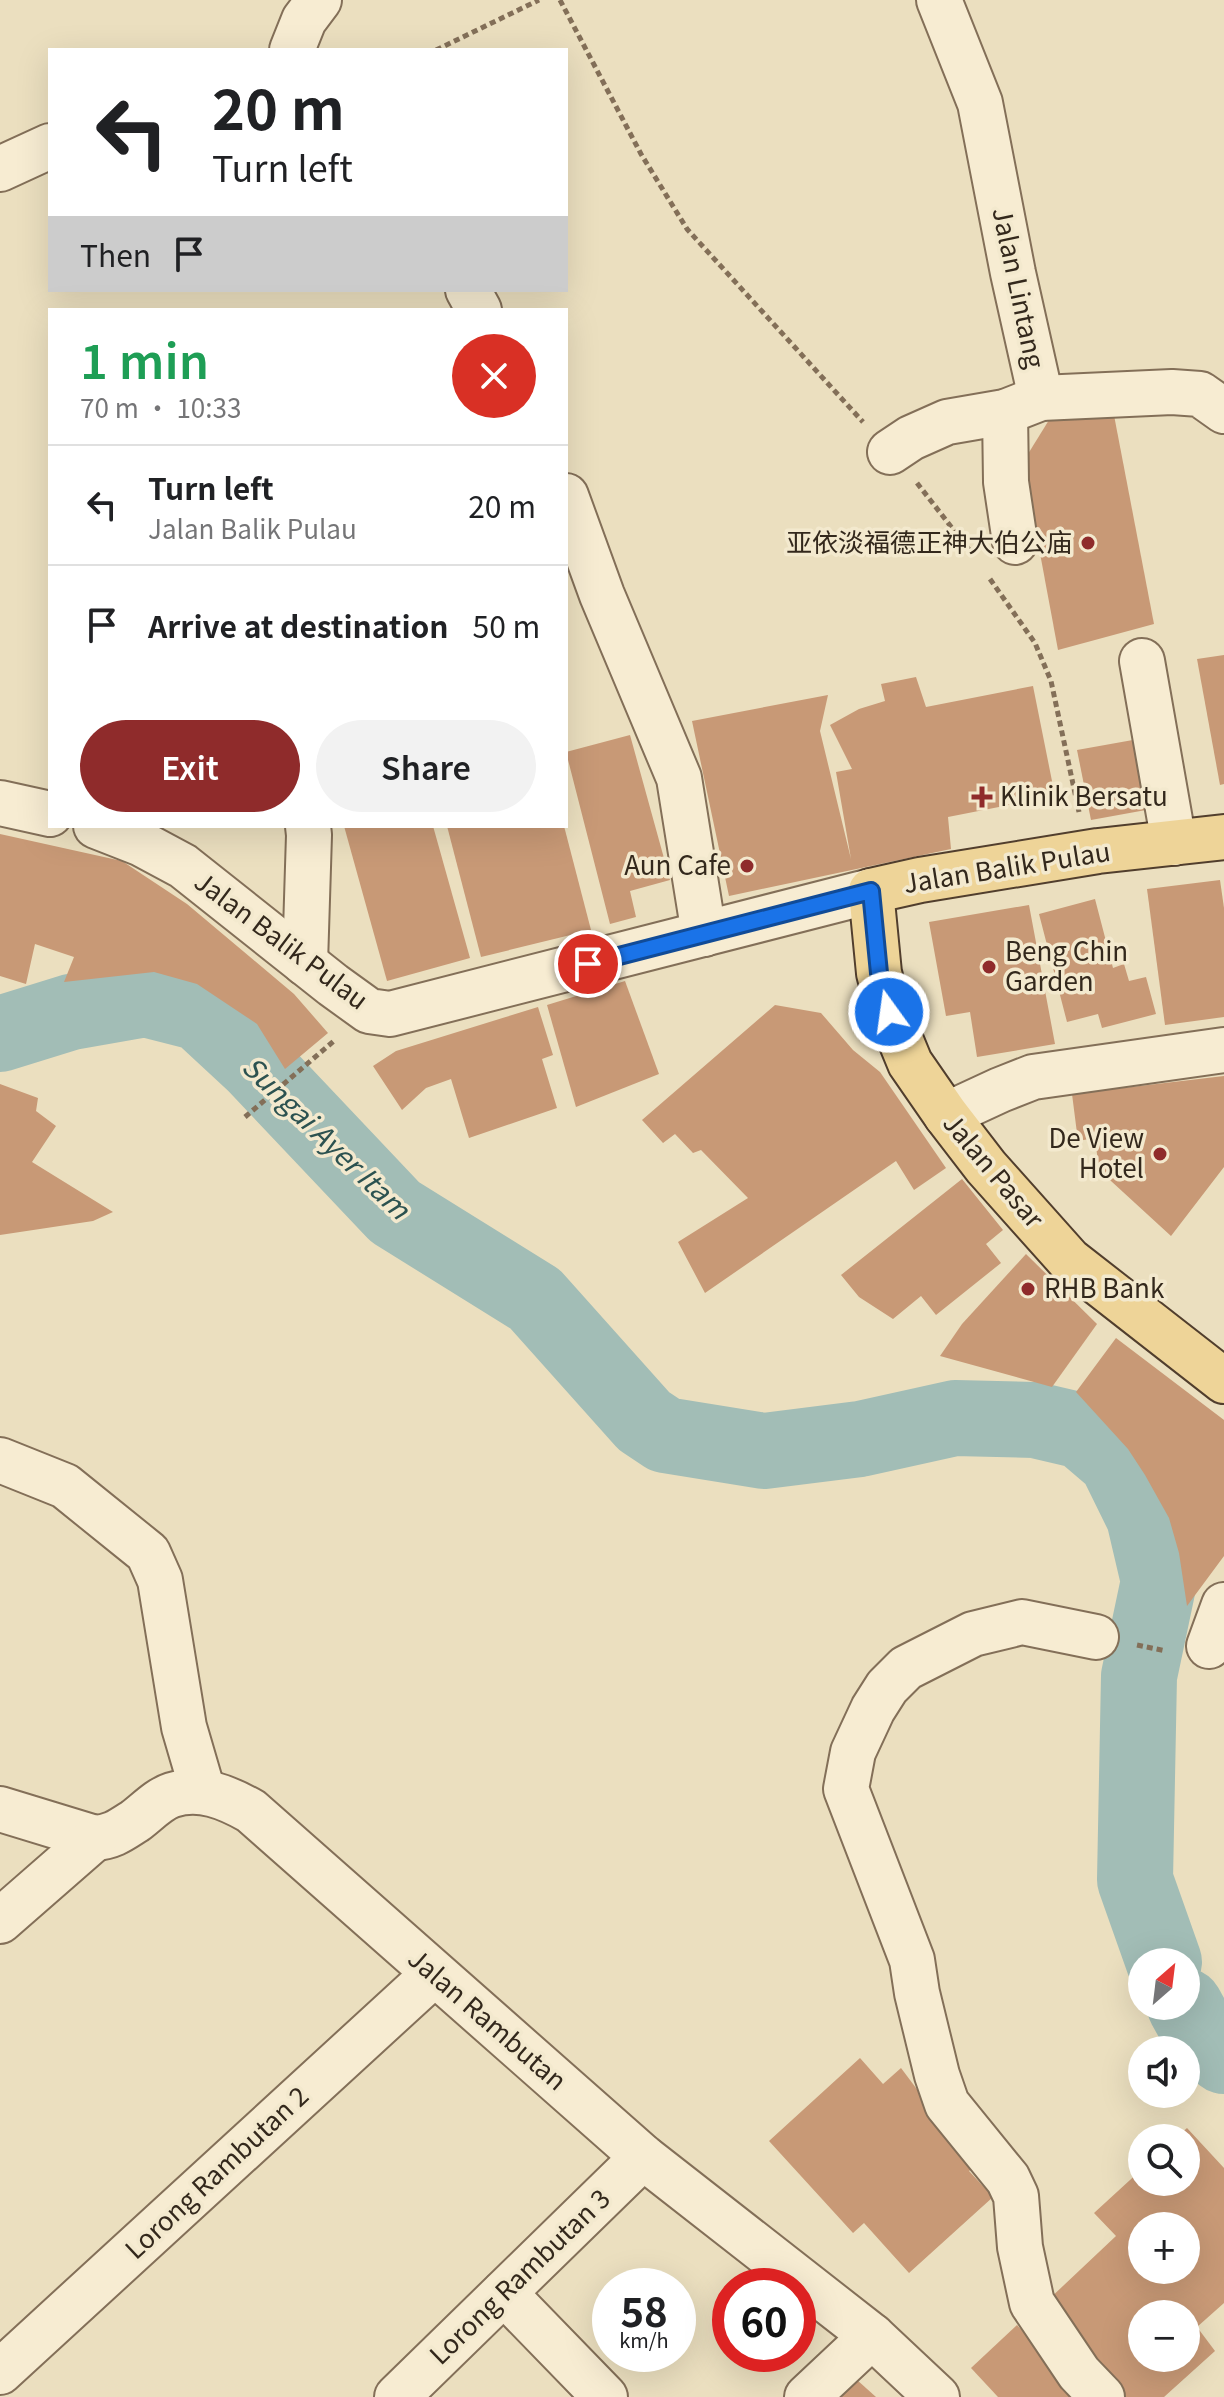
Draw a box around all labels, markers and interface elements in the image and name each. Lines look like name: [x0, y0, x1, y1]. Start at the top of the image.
text: 20 m: [212, 65, 345, 146]
icon: left: [80, 80, 184, 184]
text: Turn left: [212, 140, 353, 192]
street label: Jalan Lintang: [985, 204, 1056, 372]
text: Then: [80, 232, 151, 276]
icon: arrive: [167, 232, 211, 276]
text: 1 min: [80, 323, 209, 393]
button: close: [452, 334, 536, 418]
text: 70 m · 10:33: [80, 388, 241, 425]
text: Turn left: [148, 465, 274, 509]
icon: left: [80, 483, 124, 527]
text: 20 m: [468, 483, 536, 527]
text: Jalan Balik Pulau: [148, 509, 357, 546]
place label: 亚依淡福德正神大伯公庙: [786, 522, 1072, 559]
marker: 亚依淡福德正神大伯公庙: [1079, 534, 1097, 552]
icon: arrive: [80, 603, 124, 647]
text: Arrive at destination: [148, 603, 449, 647]
text: 50 m: [473, 603, 540, 647]
button: Exit: [80, 720, 300, 812]
button: Share: [316, 720, 536, 812]
place label: Klinik Bersatu: [1000, 776, 1168, 813]
marker: Klinik Bersatu: [971, 786, 993, 808]
street label: Jalan Balik Pulau: [901, 831, 1113, 900]
place label: Aun Cafe: [624, 845, 731, 882]
marker: Aun Cafe: [738, 857, 756, 875]
street label: Jalan Balik Pulau: [188, 861, 377, 1017]
pin: [554, 930, 622, 998]
place label: Beng Chin Garden: [1005, 931, 1128, 998]
icon: arrive: [566, 942, 610, 986]
marker: Beng Chin Garden: [980, 958, 998, 976]
position arrow: [847, 970, 931, 1054]
water label: Sungai Ayer Itam: [235, 1046, 421, 1228]
street label: Jalan Pasar: [936, 1104, 1054, 1235]
place label: De View Hotel: [1048, 1118, 1144, 1185]
marker: De View Hotel: [1151, 1145, 1169, 1163]
place label: RHB Bank: [1044, 1268, 1165, 1305]
marker: RHB Bank: [1019, 1280, 1037, 1298]
street label: Jalan Rambutan: [401, 1939, 576, 2097]
north arrow: [1128, 1948, 1200, 2020]
map controls: [1128, 1948, 1200, 2372]
button: sound: [1128, 2036, 1200, 2108]
street label: Lorong Rambutan 2: [116, 2076, 315, 2266]
button: search: [1128, 2124, 1200, 2196]
street label: Lorong Rambutan 3: [420, 2179, 617, 2371]
button: +: [1128, 2212, 1200, 2284]
speed limit sign: 60: [712, 2268, 816, 2372]
text: 58: [620, 2281, 668, 2339]
button: −: [1128, 2300, 1200, 2372]
text: km/h: [619, 2325, 669, 2354]

